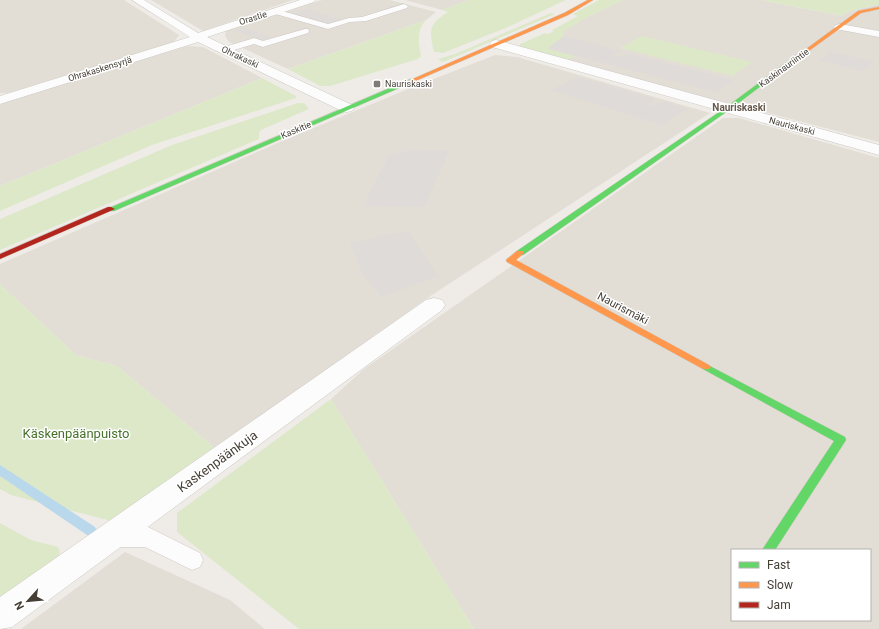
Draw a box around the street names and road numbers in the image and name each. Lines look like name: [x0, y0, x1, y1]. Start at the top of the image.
street label: Orastie: [238, 9, 268, 27]
street label: Ohrakaski: [220, 44, 260, 70]
street label: Kaskinauriintie: [757, 46, 811, 89]
street label: Ohrakaskensyrjä: [67, 55, 133, 83]
street label: Nauriskaski: [768, 115, 816, 137]
street label: Kaskitie: [279, 119, 313, 141]
street label: Naurismäki: [595, 290, 650, 327]
street label: Kaskenpäänkuja: [174, 427, 260, 495]

